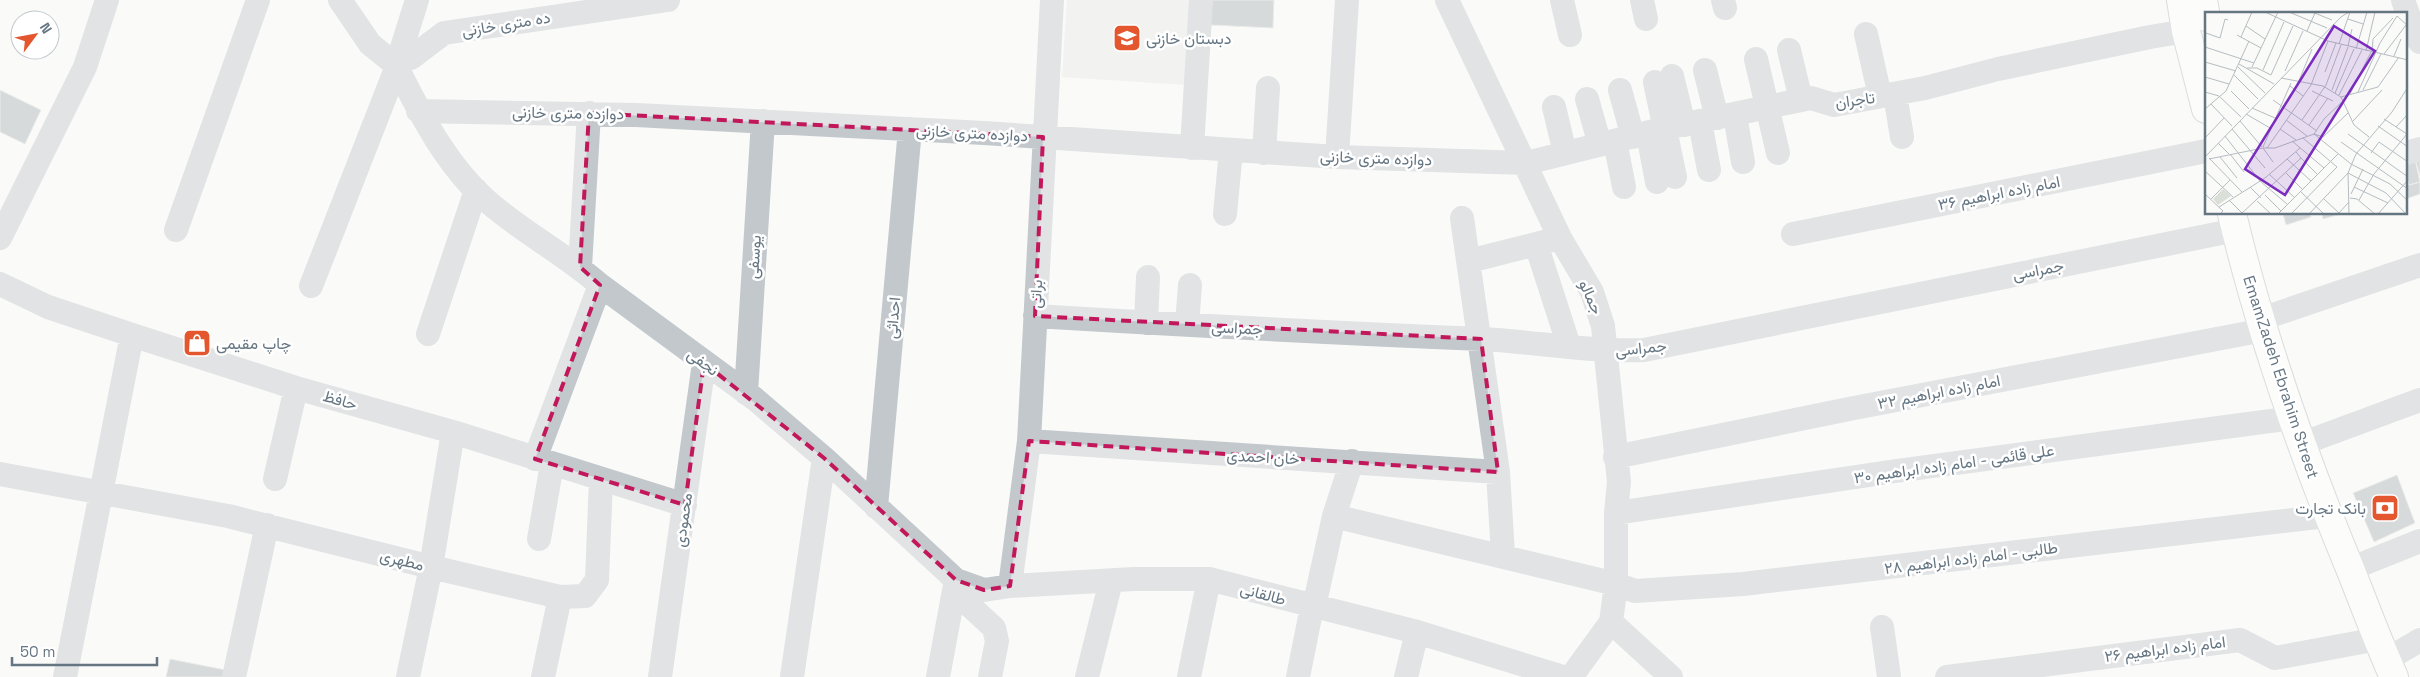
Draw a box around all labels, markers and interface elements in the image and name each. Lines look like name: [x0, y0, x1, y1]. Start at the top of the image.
street label: ده متری خازنی: [460, 7, 552, 41]
north arrow: [10, 10, 60, 60]
inset map: [2205, 12, 2408, 215]
text: N: [36, 19, 56, 37]
school or university icon: دبستان خازنی: [1112, 23, 1142, 53]
place label: دبستان خازنی: [1146, 28, 1231, 49]
street label: تاجران: [1834, 87, 1876, 113]
street label: دوازده متری خازنی: [512, 102, 624, 124]
street label: دوازده متری خازنی: [916, 120, 1028, 146]
street label: دوازده متری خازنی: [1320, 146, 1432, 170]
street label: امام زاده ابراهیم ۳۶: [1936, 171, 2062, 215]
street label: یوسفی: [742, 234, 766, 280]
street label: جمراسی: [2011, 255, 2066, 285]
street label: EmamZadeh Ebrahim Street: [2238, 273, 2324, 481]
street label: جمالو: [1574, 276, 1608, 318]
street label: براتی: [1025, 279, 1047, 309]
street label: احداثی: [881, 296, 905, 340]
street label: جمراسی: [1211, 316, 1264, 340]
shop icon: چاپ مقیمی: [182, 328, 212, 358]
place label: چاپ مقیمی: [216, 333, 291, 355]
street label: جمراسی: [1614, 335, 1668, 361]
street label: نجفی: [683, 344, 723, 380]
street label: امام زاده ابراهیم ۳۲: [1876, 370, 2002, 414]
street label: حافظ: [321, 385, 360, 415]
street label: علی قائمی - امام زاده ابراهیم ۳۰: [1853, 440, 2055, 488]
street label: خان احمدی: [1226, 445, 1300, 469]
street label: محمودی: [669, 491, 697, 549]
bank icon: بانک تجارت: [2370, 493, 2400, 523]
place label: بانک تجارت: [2295, 498, 2366, 519]
street label: طالبی - امام زاده ابراهیم ۲۸: [1883, 537, 2059, 579]
street label: مطهری: [378, 544, 426, 576]
street label: طالقانی: [1238, 578, 1288, 610]
street label: امام زاده ابراهیم ۲۶: [2103, 631, 2227, 667]
scale bar: [12, 634, 158, 666]
text: 50 m: [20, 642, 55, 661]

